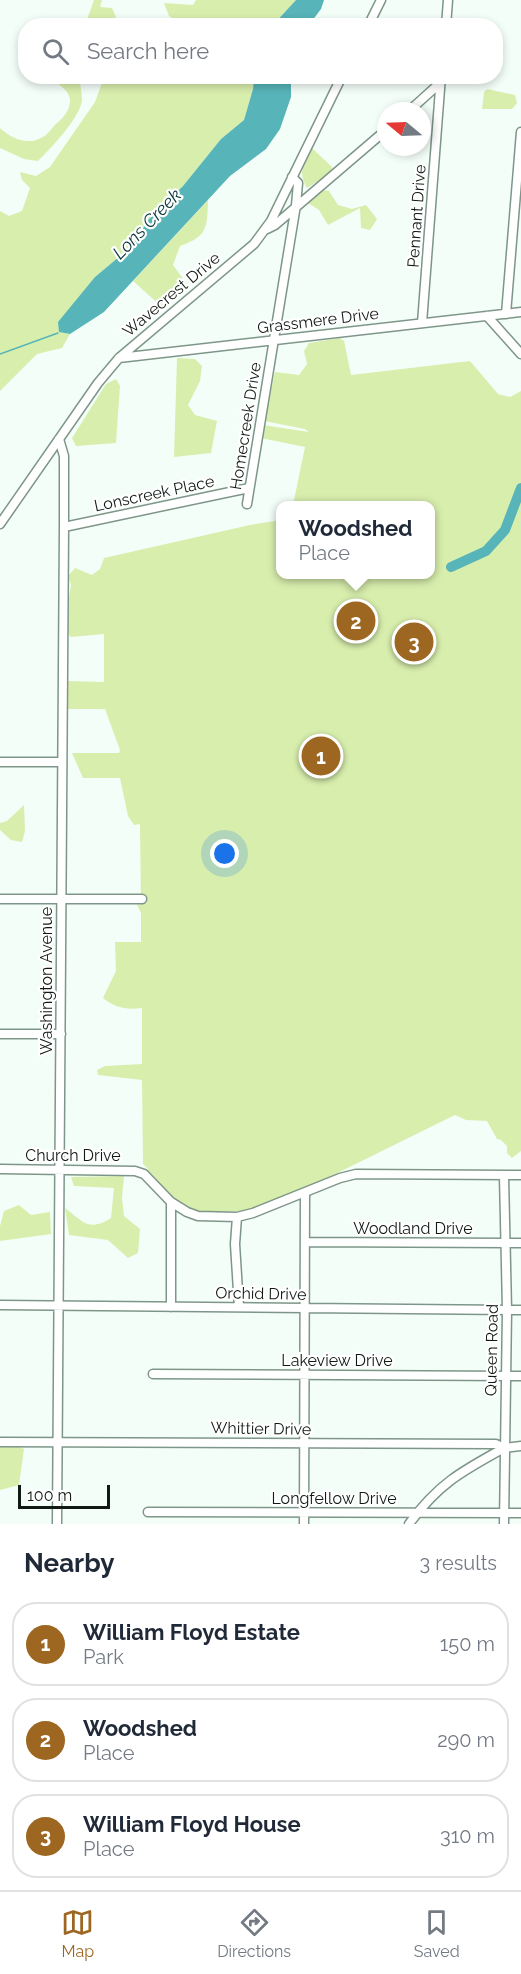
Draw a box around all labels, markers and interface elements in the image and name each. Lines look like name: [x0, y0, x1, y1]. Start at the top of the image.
search box: [18, 18, 503, 84]
icon: search: [39, 35, 72, 68]
text: Search here: [87, 38, 209, 64]
north arrow: [377, 102, 431, 156]
street label: Pennant Drive: [403, 164, 430, 268]
water label: Lons Creek: [108, 184, 186, 263]
street label: Wavecrest Drive: [119, 248, 224, 341]
street label: Grassmere Drive: [256, 304, 380, 337]
street label: Homecreek Drive: [226, 361, 265, 491]
street label: Lonscreek Place: [92, 471, 216, 515]
popup: [276, 501, 435, 579]
text: Woodshed: [298, 515, 413, 541]
text: Place: [298, 541, 350, 565]
pin: 2: [336, 598, 376, 644]
pin: 3: [394, 620, 434, 664]
pin: 1: [302, 734, 340, 778]
your location: [210, 839, 239, 868]
street label: Washington Avenue: [37, 907, 56, 1055]
street label: Church Drive: [25, 1146, 121, 1165]
street label: Woodland Drive: [353, 1219, 473, 1238]
street label: Orchid Drive: [215, 1283, 307, 1304]
street label: Queen Road: [481, 1304, 502, 1396]
street label: Lakeview Drive: [281, 1351, 393, 1370]
street label: Whittier Drive: [211, 1418, 311, 1439]
scale bar: [18, 1482, 110, 1510]
text: 100 m: [27, 1486, 72, 1505]
street label: Longfellow Drive: [271, 1489, 397, 1508]
text: Nearby: [24, 1548, 114, 1578]
text: 3 results: [419, 1551, 497, 1575]
text: William Floyd Estate: [83, 1619, 300, 1645]
text: 1: [41, 1632, 50, 1656]
text: 150 m: [440, 1632, 495, 1656]
text: Park: [83, 1645, 124, 1669]
text: Woodshed: [83, 1715, 197, 1741]
text: 2: [40, 1728, 51, 1752]
text: 290 m: [437, 1728, 495, 1752]
text: Place: [83, 1741, 134, 1765]
text: William Floyd House: [83, 1811, 301, 1837]
text: 3: [40, 1824, 51, 1848]
text: 310 m: [440, 1824, 495, 1848]
text: Place: [83, 1837, 134, 1861]
tab: Map: [61, 1906, 94, 1961]
tab: Directions: [217, 1906, 291, 1961]
tab: Saved: [414, 1906, 460, 1961]

